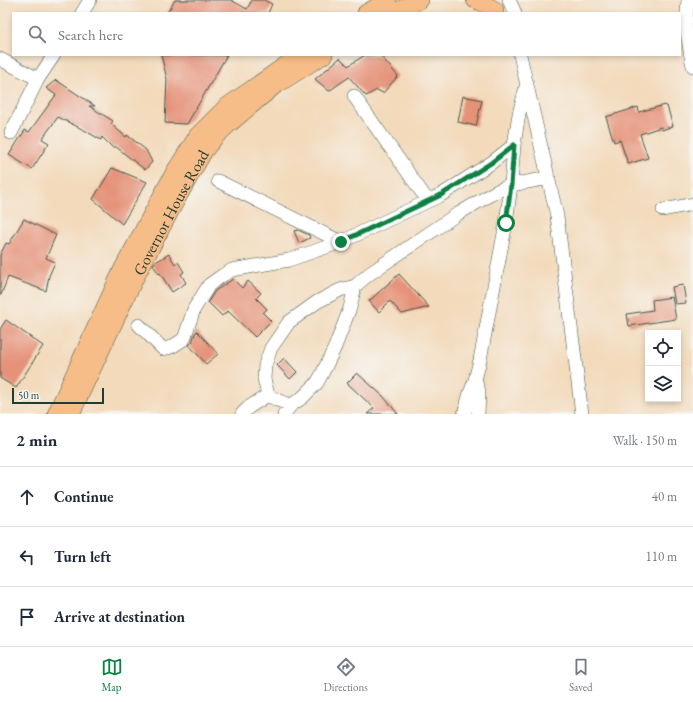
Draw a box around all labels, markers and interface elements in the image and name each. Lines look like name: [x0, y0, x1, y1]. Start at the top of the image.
search box: [12, 12, 681, 56]
icon: search: [26, 23, 48, 45]
text: Search here: [58, 25, 123, 44]
street label: Governor House Road: [128, 145, 214, 279]
route start: [497, 214, 515, 232]
route end: [332, 233, 350, 251]
map controls: [645, 330, 681, 402]
button: locate: [645, 330, 681, 366]
button: layers: [645, 366, 681, 402]
scale bar: [12, 386, 104, 405]
text: 50 m: [18, 388, 39, 402]
text: 2 min: [16, 429, 57, 451]
text: Walk · 150 m: [613, 432, 677, 449]
icon: ahead: [16, 486, 38, 508]
text: Continue: [54, 487, 114, 506]
text: 40 m: [652, 488, 677, 505]
icon: left: [16, 546, 38, 568]
text: Turn left: [54, 547, 111, 566]
text: 110 m: [646, 548, 677, 565]
icon: arrive: [16, 606, 38, 628]
text: Arrive at destination: [54, 607, 185, 626]
tab: Map: [101, 656, 123, 694]
tab: Directions: [324, 656, 368, 694]
tab: Saved: [569, 656, 592, 694]

